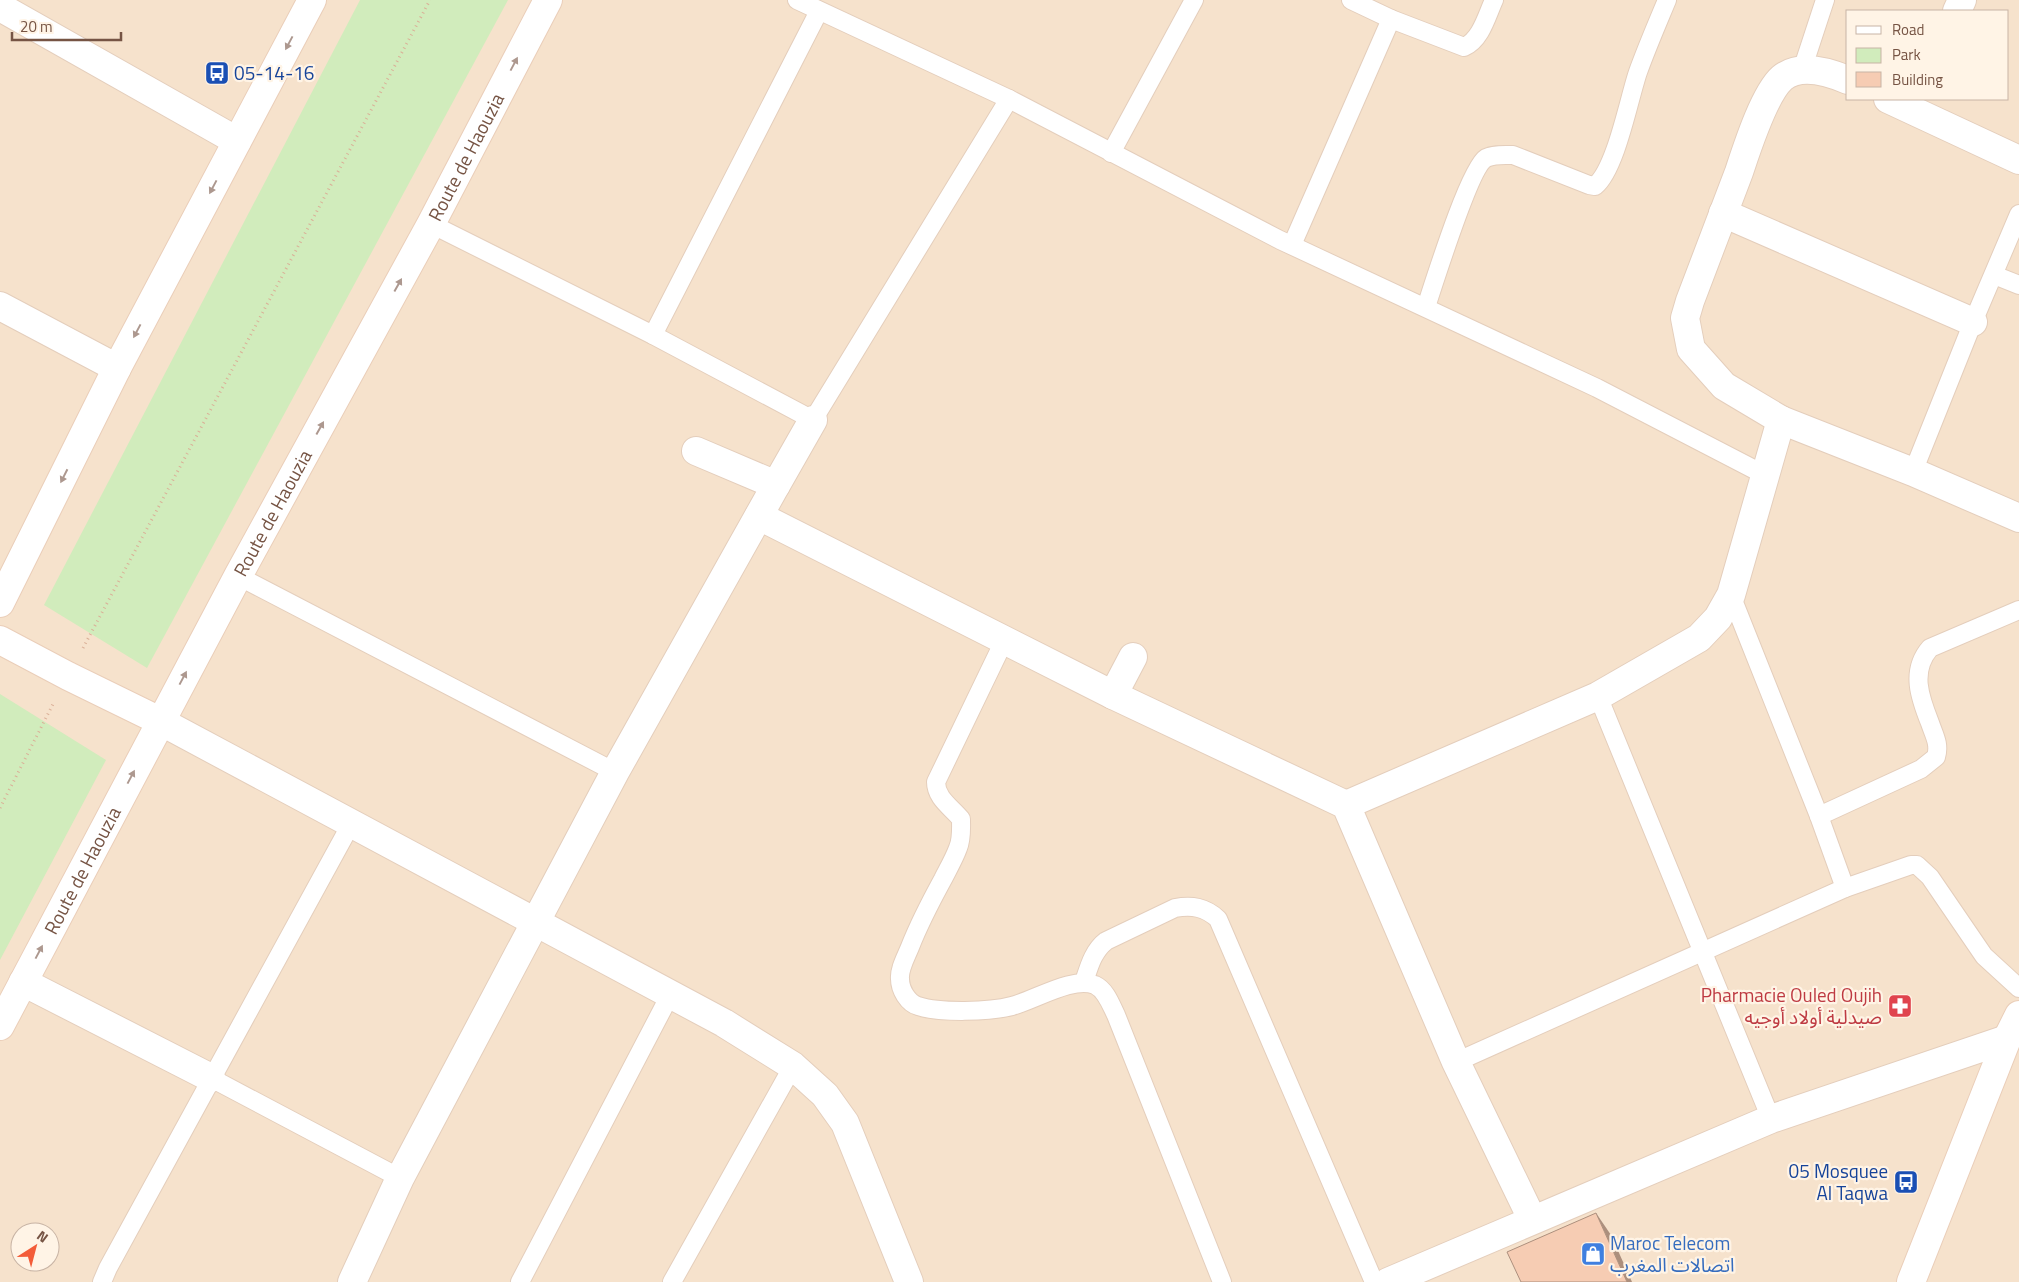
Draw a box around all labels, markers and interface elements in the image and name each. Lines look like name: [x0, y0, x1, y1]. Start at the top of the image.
scale bar: [12, 10, 121, 42]
legend: [1846, 10, 2009, 100]
text: 20 m: [20, 15, 53, 38]
text: Road: [1892, 18, 1924, 41]
one-way arrow: [285, 36, 293, 50]
text: Park: [1892, 43, 1921, 66]
one-way arrow: [510, 57, 519, 71]
place label: 05-14-16: [234, 58, 314, 87]
bus stop icon: 05-14-16: [204, 60, 230, 86]
text: Building: [1892, 68, 1943, 91]
street label: Route de Haouzia: [420, 87, 511, 226]
one-way arrow: [209, 179, 217, 194]
one-way arrow: [394, 278, 402, 292]
one-way arrow: [133, 323, 141, 338]
one-way arrow: [316, 420, 324, 435]
street label: Route de Haouzia: [226, 444, 319, 581]
one-way arrow: [60, 468, 68, 483]
one-way arrow: [179, 671, 187, 685]
one-way arrow: [127, 769, 135, 784]
street label: Route de Haouzia: [36, 801, 128, 939]
one-way arrow: [35, 944, 43, 959]
place label: Pharmacie Ouled Oujih صيدلية أولاد أوجيه: [1701, 980, 1882, 1031]
pharmacy icon: Pharmacie Ouled Oujih صيدلية أولاد أوجيه: [1887, 993, 1913, 1019]
place label: 05 Mosquee Al Taqwa: [1789, 1156, 1888, 1207]
bus stop icon: 05 Mosquee Al Taqwa: [1893, 1169, 1919, 1195]
north arrow: [10, 1222, 60, 1272]
text: N: [33, 1225, 53, 1247]
place label: Maroc Telecom اتصالات المغرب: [1610, 1228, 1735, 1279]
shop icon: Maroc Telecom اتصالات المغرب: [1580, 1241, 1606, 1267]

